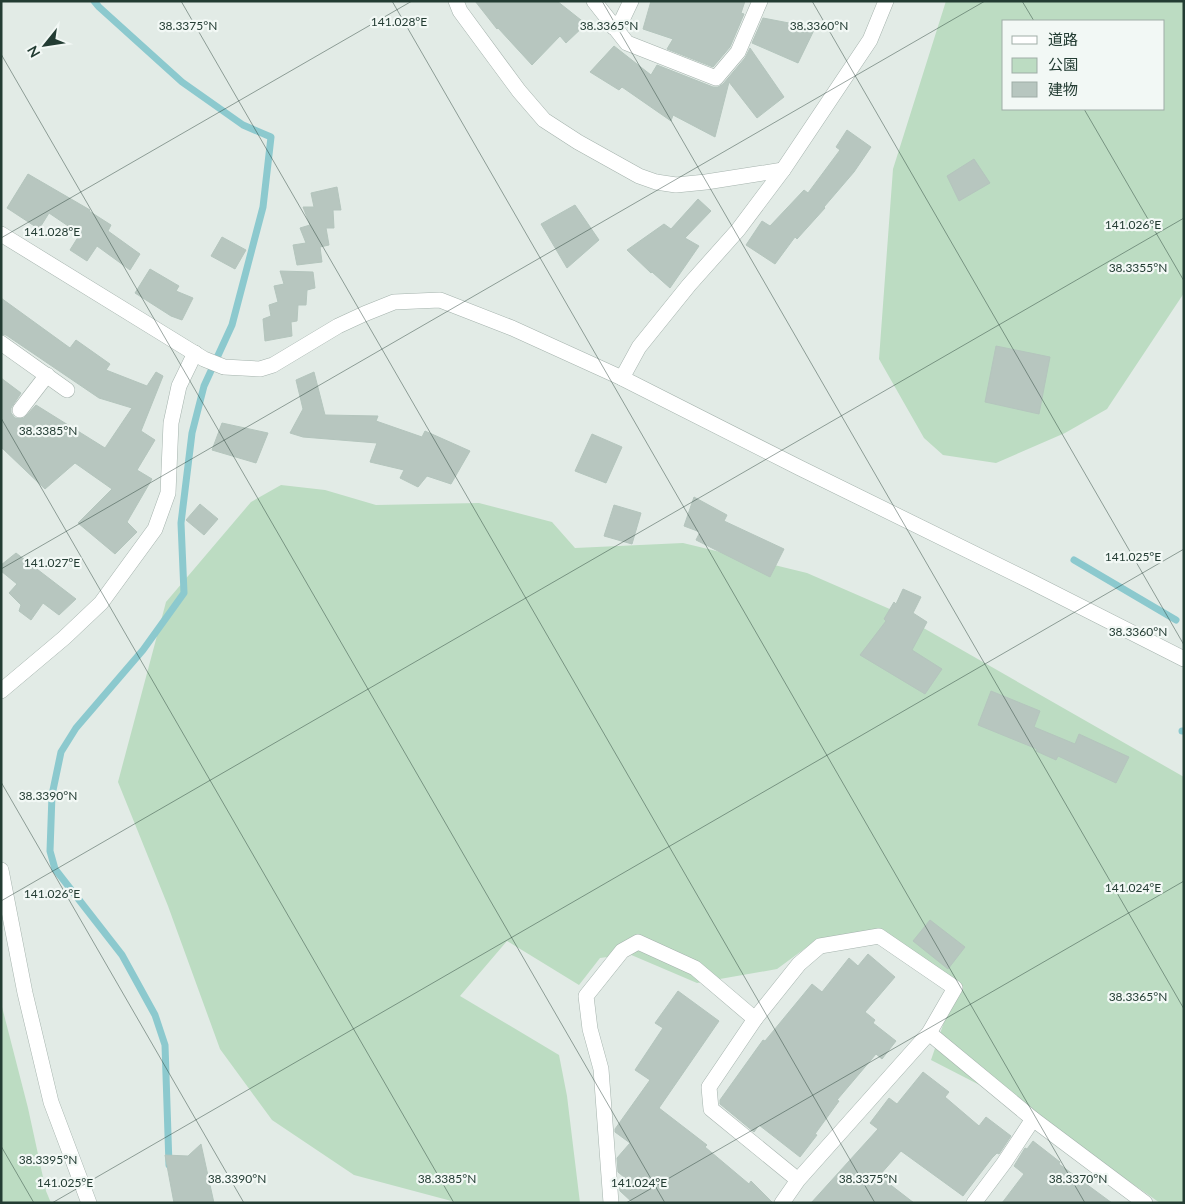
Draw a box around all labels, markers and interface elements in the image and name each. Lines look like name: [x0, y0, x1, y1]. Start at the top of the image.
text: 141.028°E: [371, 14, 427, 29]
text: 38.3375°N: [159, 18, 217, 33]
text: 38.3365°N: [580, 18, 638, 33]
text: 38.3360°N: [790, 18, 848, 33]
north arrow: [20, 20, 70, 70]
legend: [1002, 20, 1165, 110]
text: 道路: [1048, 30, 1078, 48]
text: N: [23, 43, 43, 61]
text: 公園: [1048, 55, 1078, 73]
text: 建物: [1048, 80, 1078, 98]
text: 141.026°E: [1105, 217, 1161, 232]
text: 141.028°E: [24, 224, 80, 239]
text: 38.3355°N: [1109, 260, 1167, 275]
text: 38.3385°N: [19, 423, 77, 438]
text: 141.025°E: [1105, 549, 1161, 564]
text: 141.027°E: [24, 555, 80, 570]
text: 38.3360°N: [1109, 624, 1167, 639]
text: 38.3390°N: [19, 788, 77, 803]
text: 141.024°E: [1105, 880, 1161, 895]
text: 141.026°E: [24, 886, 80, 901]
text: 38.3365°N: [1109, 989, 1167, 1004]
text: 38.3395°N: [19, 1152, 77, 1167]
text: 38.3390°N: [208, 1171, 266, 1186]
text: 38.3385°N: [418, 1171, 476, 1186]
text: 38.3375°N: [839, 1171, 897, 1186]
text: 38.3370°N: [1049, 1171, 1107, 1186]
text: 141.025°E: [37, 1175, 93, 1190]
text: 141.024°E: [611, 1175, 667, 1190]

